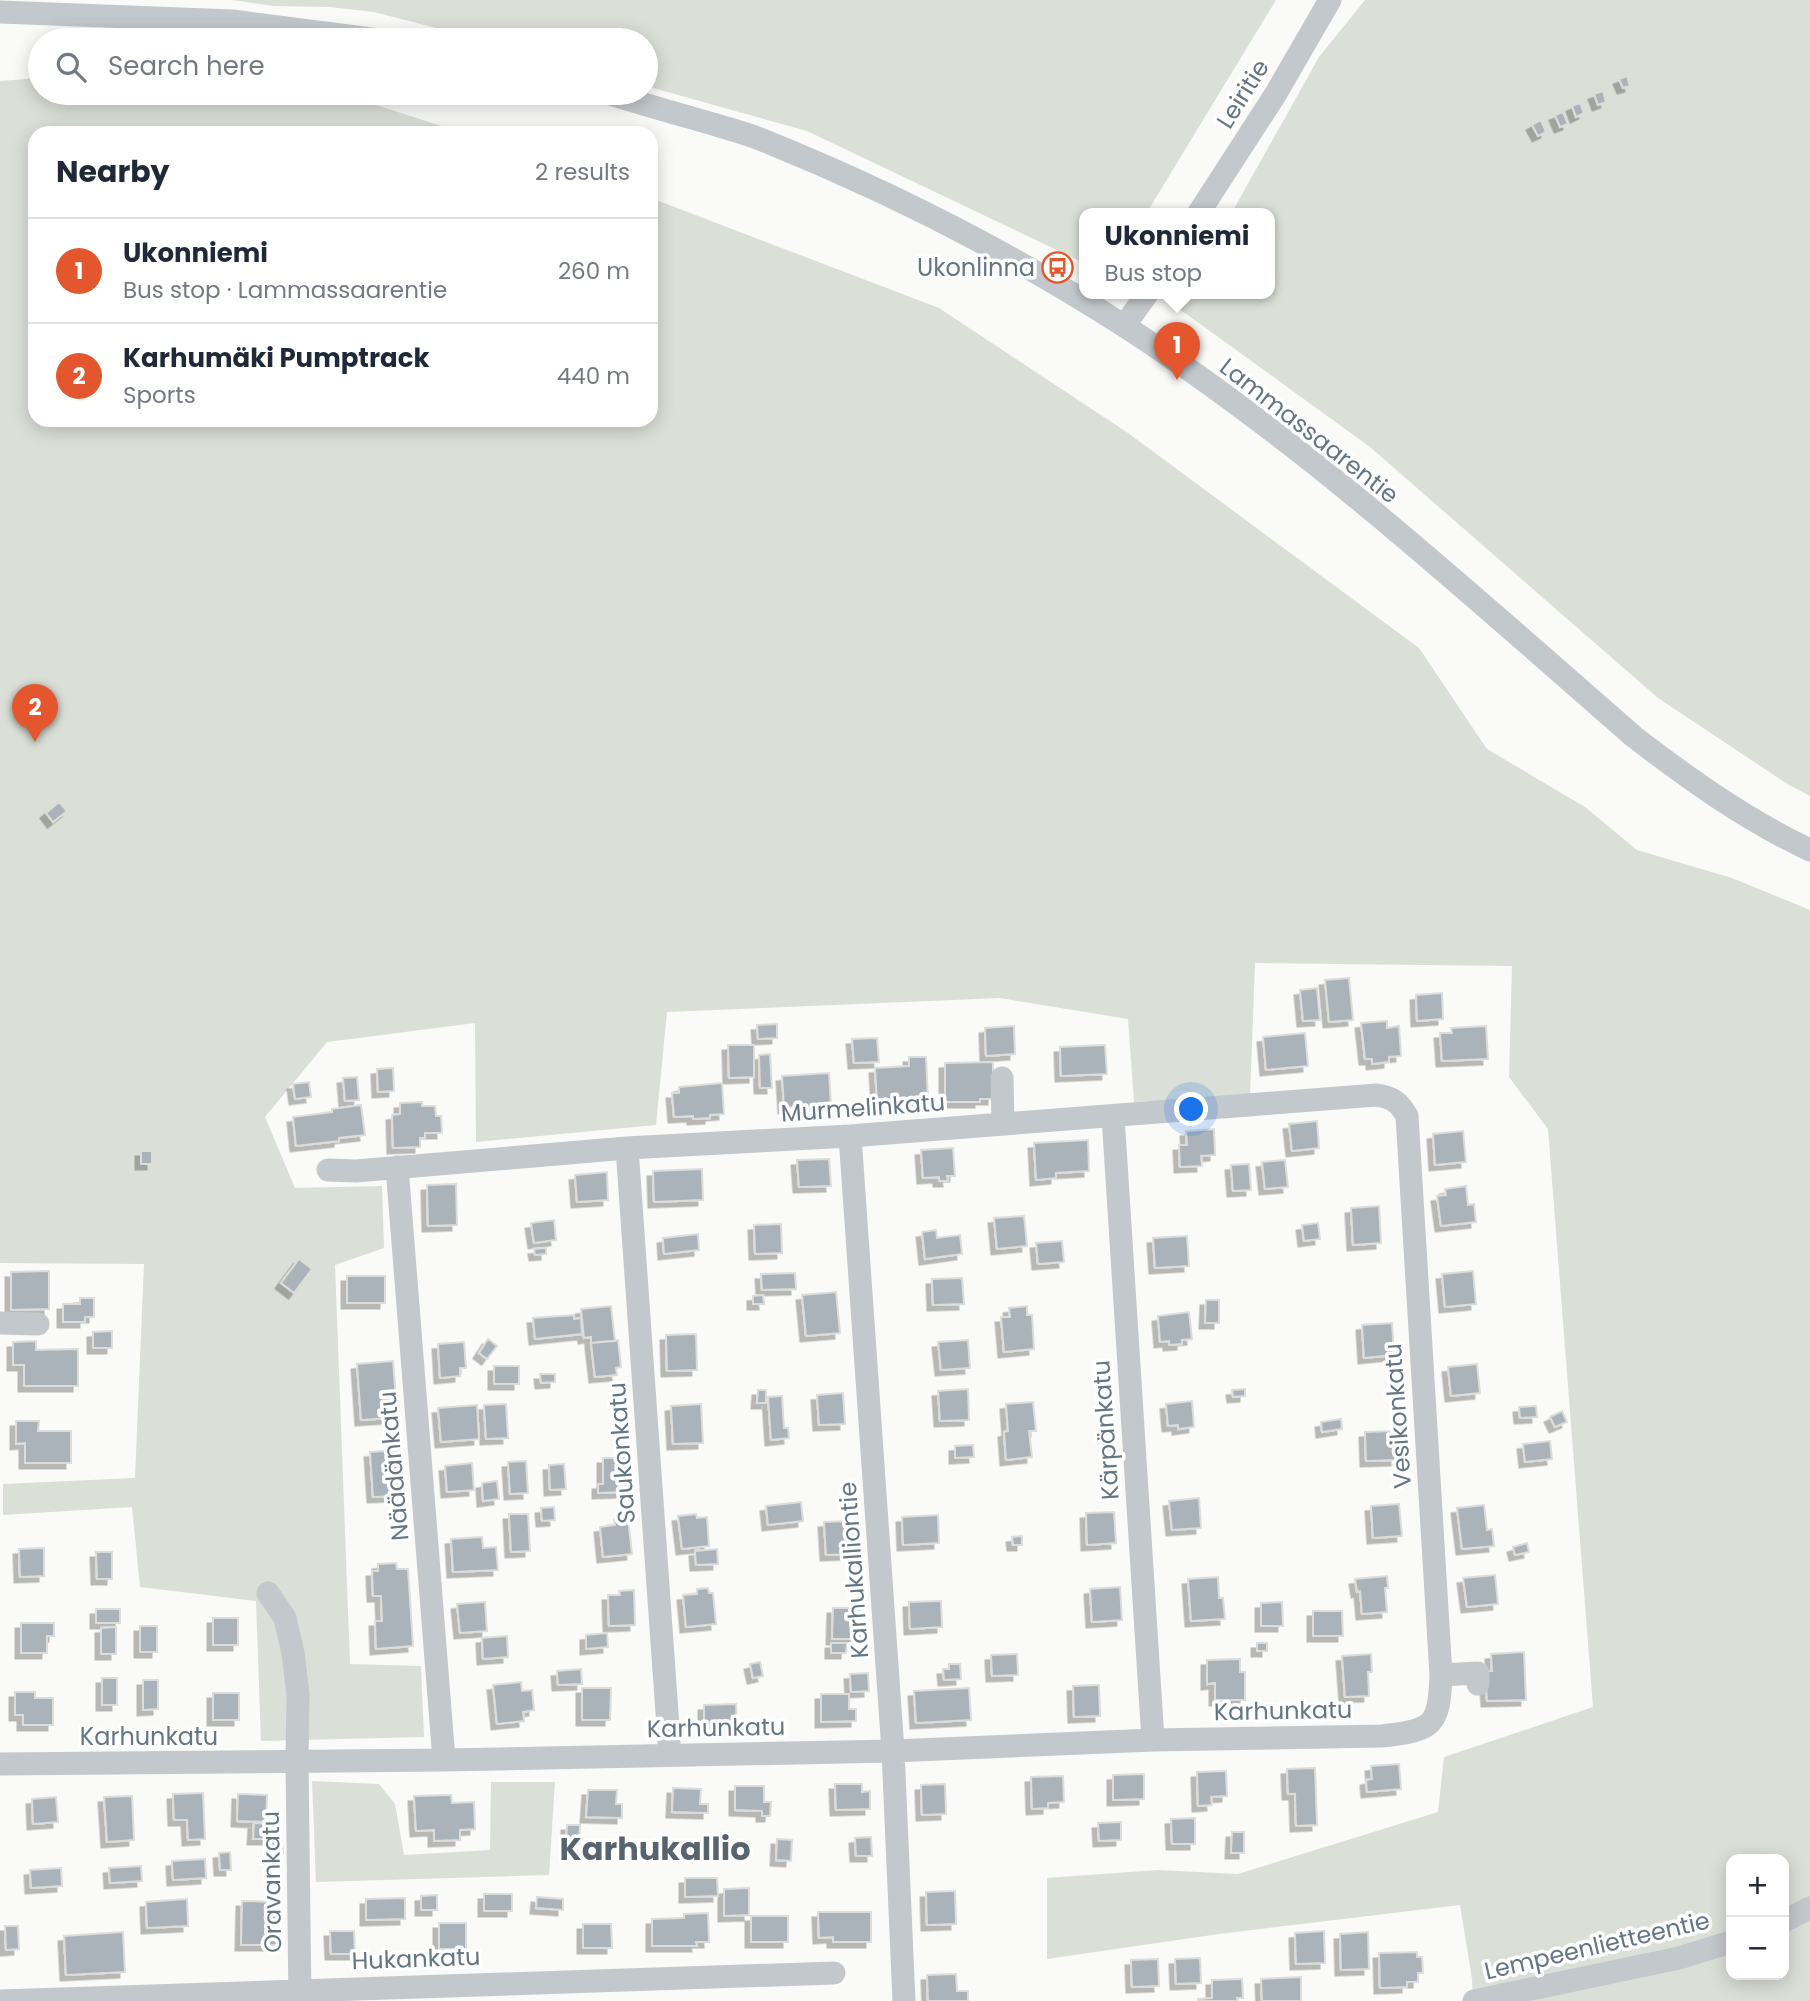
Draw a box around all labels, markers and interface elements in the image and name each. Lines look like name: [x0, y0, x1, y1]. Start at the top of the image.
search box: [28, 28, 658, 105]
icon: search: [52, 48, 90, 86]
text: Search here: [108, 48, 265, 84]
street label: Leiritie: [1209, 53, 1277, 135]
text: Nearby: [56, 150, 170, 193]
text: 2 results: [535, 156, 630, 188]
popup: [1079, 208, 1275, 299]
text: Ukonniemi: [1105, 218, 1249, 254]
text: Ukonniemi: [123, 235, 268, 271]
place label: Ukonlinna: [917, 251, 1035, 284]
bus stop icon: Ukonlinna: [1041, 251, 1075, 285]
text: 1: [75, 255, 83, 287]
text: 260 m: [558, 255, 630, 287]
text: Bus stop: [1105, 257, 1202, 289]
text: Bus stop · Lammassaarentie: [123, 274, 447, 306]
pin: 1: [1154, 322, 1200, 380]
text: Karhumäki Pumptrack: [123, 340, 429, 376]
street label: Lammassaarentie: [1213, 350, 1406, 511]
text: 2: [72, 360, 86, 392]
text: 440 m: [557, 360, 630, 392]
text: Sports: [123, 379, 196, 411]
pin: 2: [12, 684, 58, 742]
street label: Murmelinkatu: [780, 1085, 946, 1130]
your location: [1174, 1092, 1208, 1126]
street label: Vesikonkatu: [1376, 1342, 1419, 1490]
street label: Kärpänkatu: [1084, 1359, 1127, 1501]
street label: Saukonkatu: [600, 1381, 643, 1525]
street label: Näädänkatu: [371, 1390, 416, 1542]
street label: Karhukalliontie: [831, 1481, 876, 1659]
street label: Karhunkatu: [1214, 1693, 1352, 1728]
street label: Karhunkatu: [647, 1710, 785, 1745]
street label: Karhunkatu: [80, 1720, 218, 1753]
street label: Oravankatu: [254, 1811, 289, 1953]
district label: Karhukallio: [559, 1826, 751, 1871]
map controls: [1726, 1854, 1789, 1980]
button: +: [1726, 1854, 1789, 1917]
street label: Lempeenlietteentie: [1481, 1904, 1713, 1987]
button: −: [1726, 1917, 1789, 1980]
street label: Hukankatu: [351, 1940, 481, 1977]

